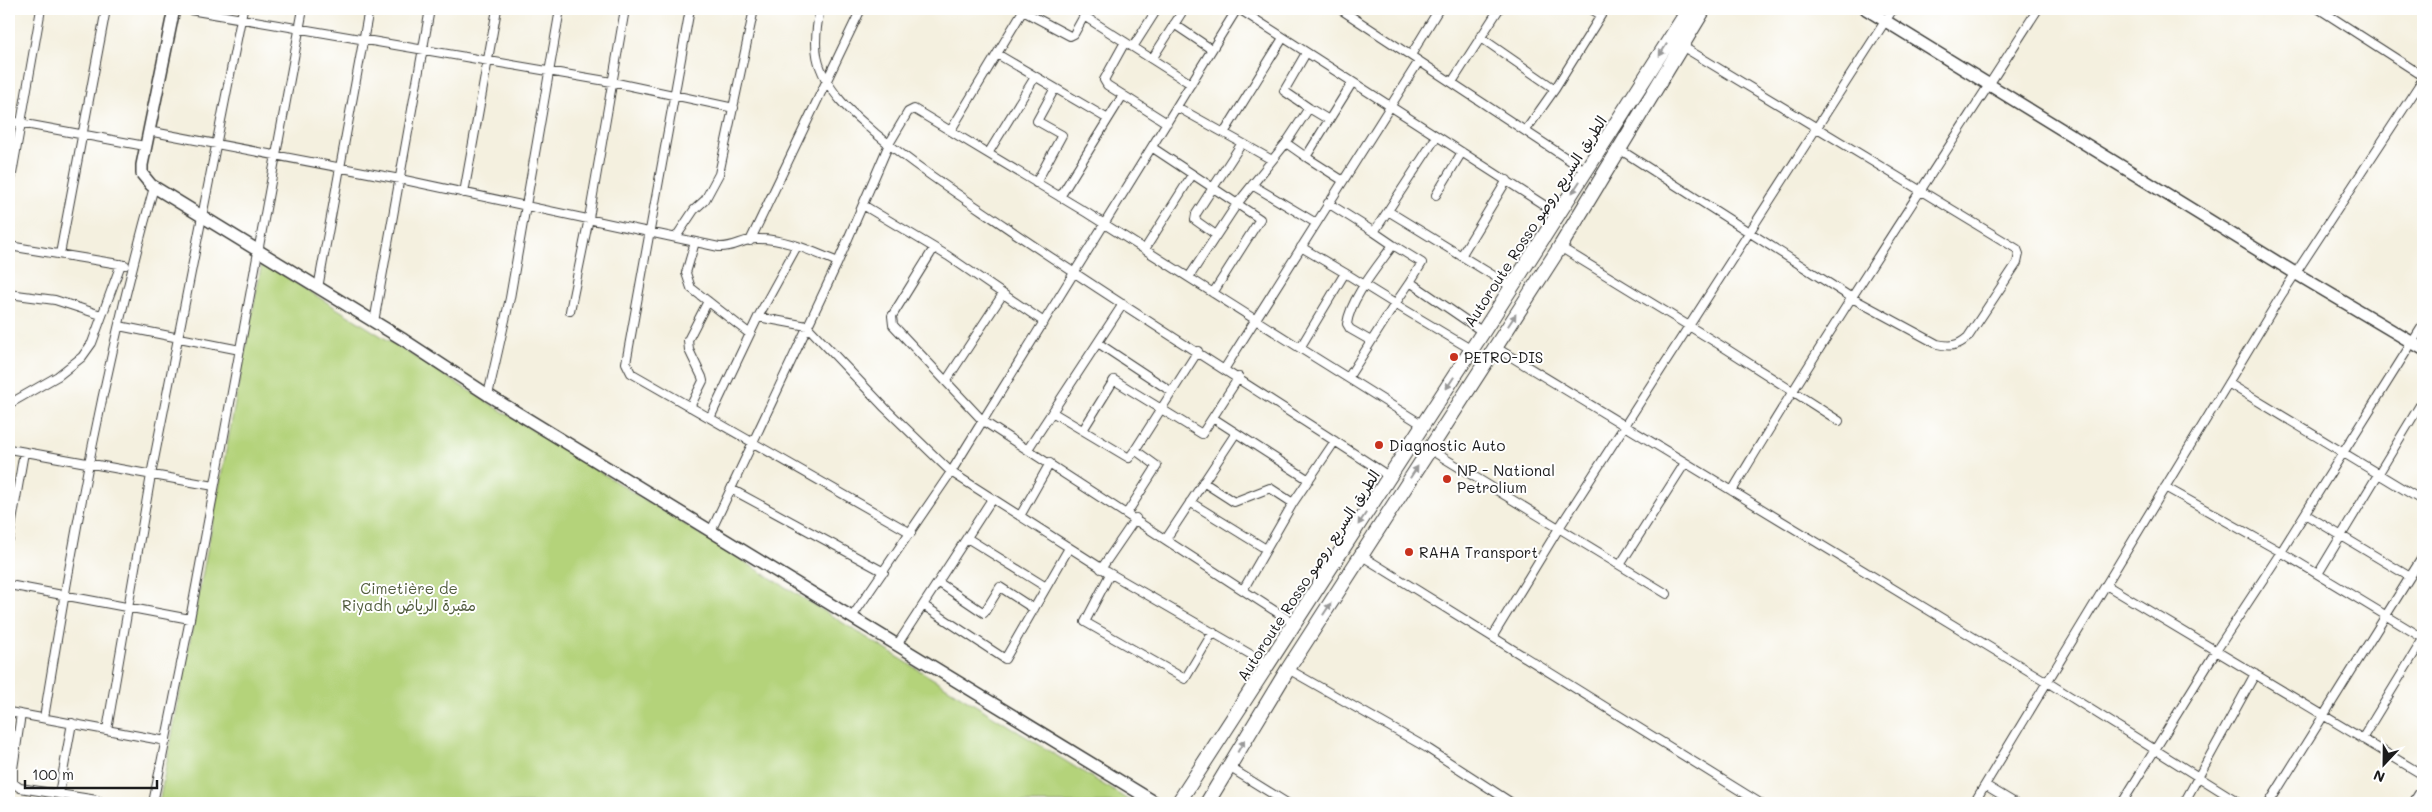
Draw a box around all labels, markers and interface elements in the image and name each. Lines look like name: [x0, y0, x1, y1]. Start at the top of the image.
one-way arrow: [1658, 43, 1667, 57]
street label: Autoroute Rosso الطريق السريع روصو: [1459, 112, 1613, 331]
one-way arrow: [1571, 181, 1581, 194]
one-way arrow: [1507, 314, 1517, 327]
place label: PETRO-DIS: [1464, 347, 1543, 367]
marker: PETRO-DIS: [1448, 351, 1460, 363]
one-way arrow: [1446, 376, 1455, 390]
place label: Diagnostic Auto: [1389, 435, 1505, 455]
marker: Diagnostic Auto: [1373, 439, 1385, 451]
place label: NP - National Petrolium: [1457, 460, 1555, 497]
one-way arrow: [1410, 465, 1419, 479]
street label: Autoroute Rosso الطريق السريع روصو: [1232, 466, 1386, 685]
marker: NP - National Petrolium: [1441, 473, 1453, 485]
one-way arrow: [1357, 513, 1367, 526]
place label: RAHA Transport: [1419, 542, 1538, 562]
marker: RAHA Transport: [1403, 546, 1415, 558]
park label: Cimetière de Riyadh مقبرة الرياض: [342, 578, 476, 615]
one-way arrow: [1322, 602, 1332, 616]
one-way arrow: [1236, 740, 1245, 753]
north arrow: [2360, 740, 2410, 790]
scale bar: [25, 757, 158, 789]
text: 100 m: [32, 764, 74, 784]
text: N: [2370, 766, 2387, 787]

